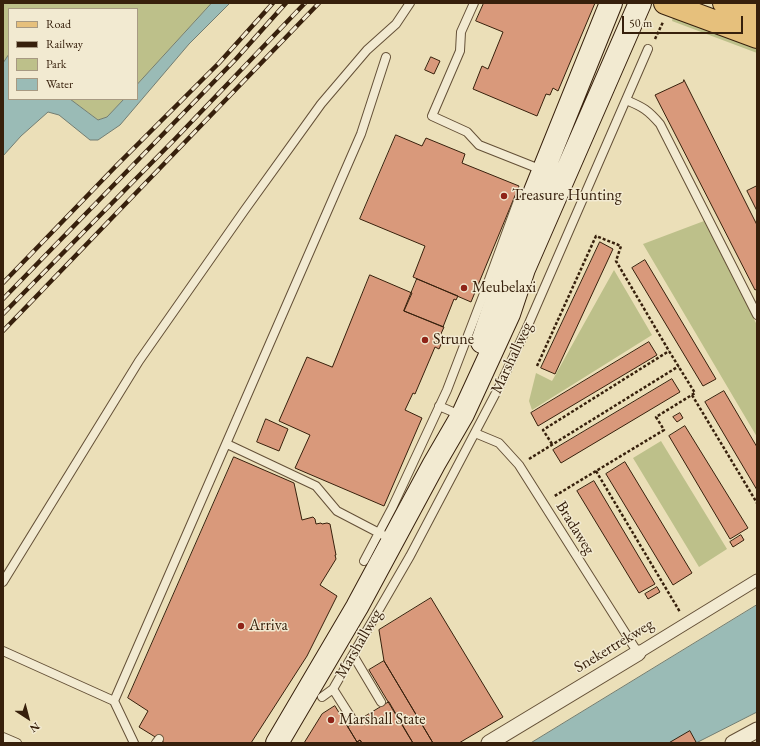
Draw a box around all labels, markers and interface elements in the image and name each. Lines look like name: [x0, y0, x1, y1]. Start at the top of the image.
legend: [8, 8, 138, 100]
scale bar: [624, 8, 745, 34]
text: 50 m: [629, 15, 652, 31]
text: Road: [46, 16, 71, 32]
text: Railway: [46, 36, 83, 52]
text: Park: [46, 56, 66, 72]
text: Water: [46, 76, 73, 92]
place label: Treasure Hunting: [512, 186, 622, 206]
marker: Treasure Hunting: [499, 191, 509, 201]
place label: Meubelaxi: [472, 278, 536, 298]
marker: Meubelaxi: [459, 283, 469, 293]
street label: Marshallweg: [487, 319, 537, 397]
place label: Strune: [433, 330, 474, 350]
marker: Strune: [420, 335, 430, 345]
street label: Bradaweg: [551, 498, 599, 558]
street label: Marshallweg: [331, 606, 387, 682]
street label: Snekertrekweg: [571, 615, 657, 677]
place label: Arriva: [249, 616, 288, 636]
marker: Arriva: [236, 621, 246, 631]
north arrow: [8, 698, 48, 738]
place label: Marshall State: [339, 710, 426, 730]
marker: Marshall State: [326, 715, 336, 725]
text: N: [27, 719, 43, 736]

